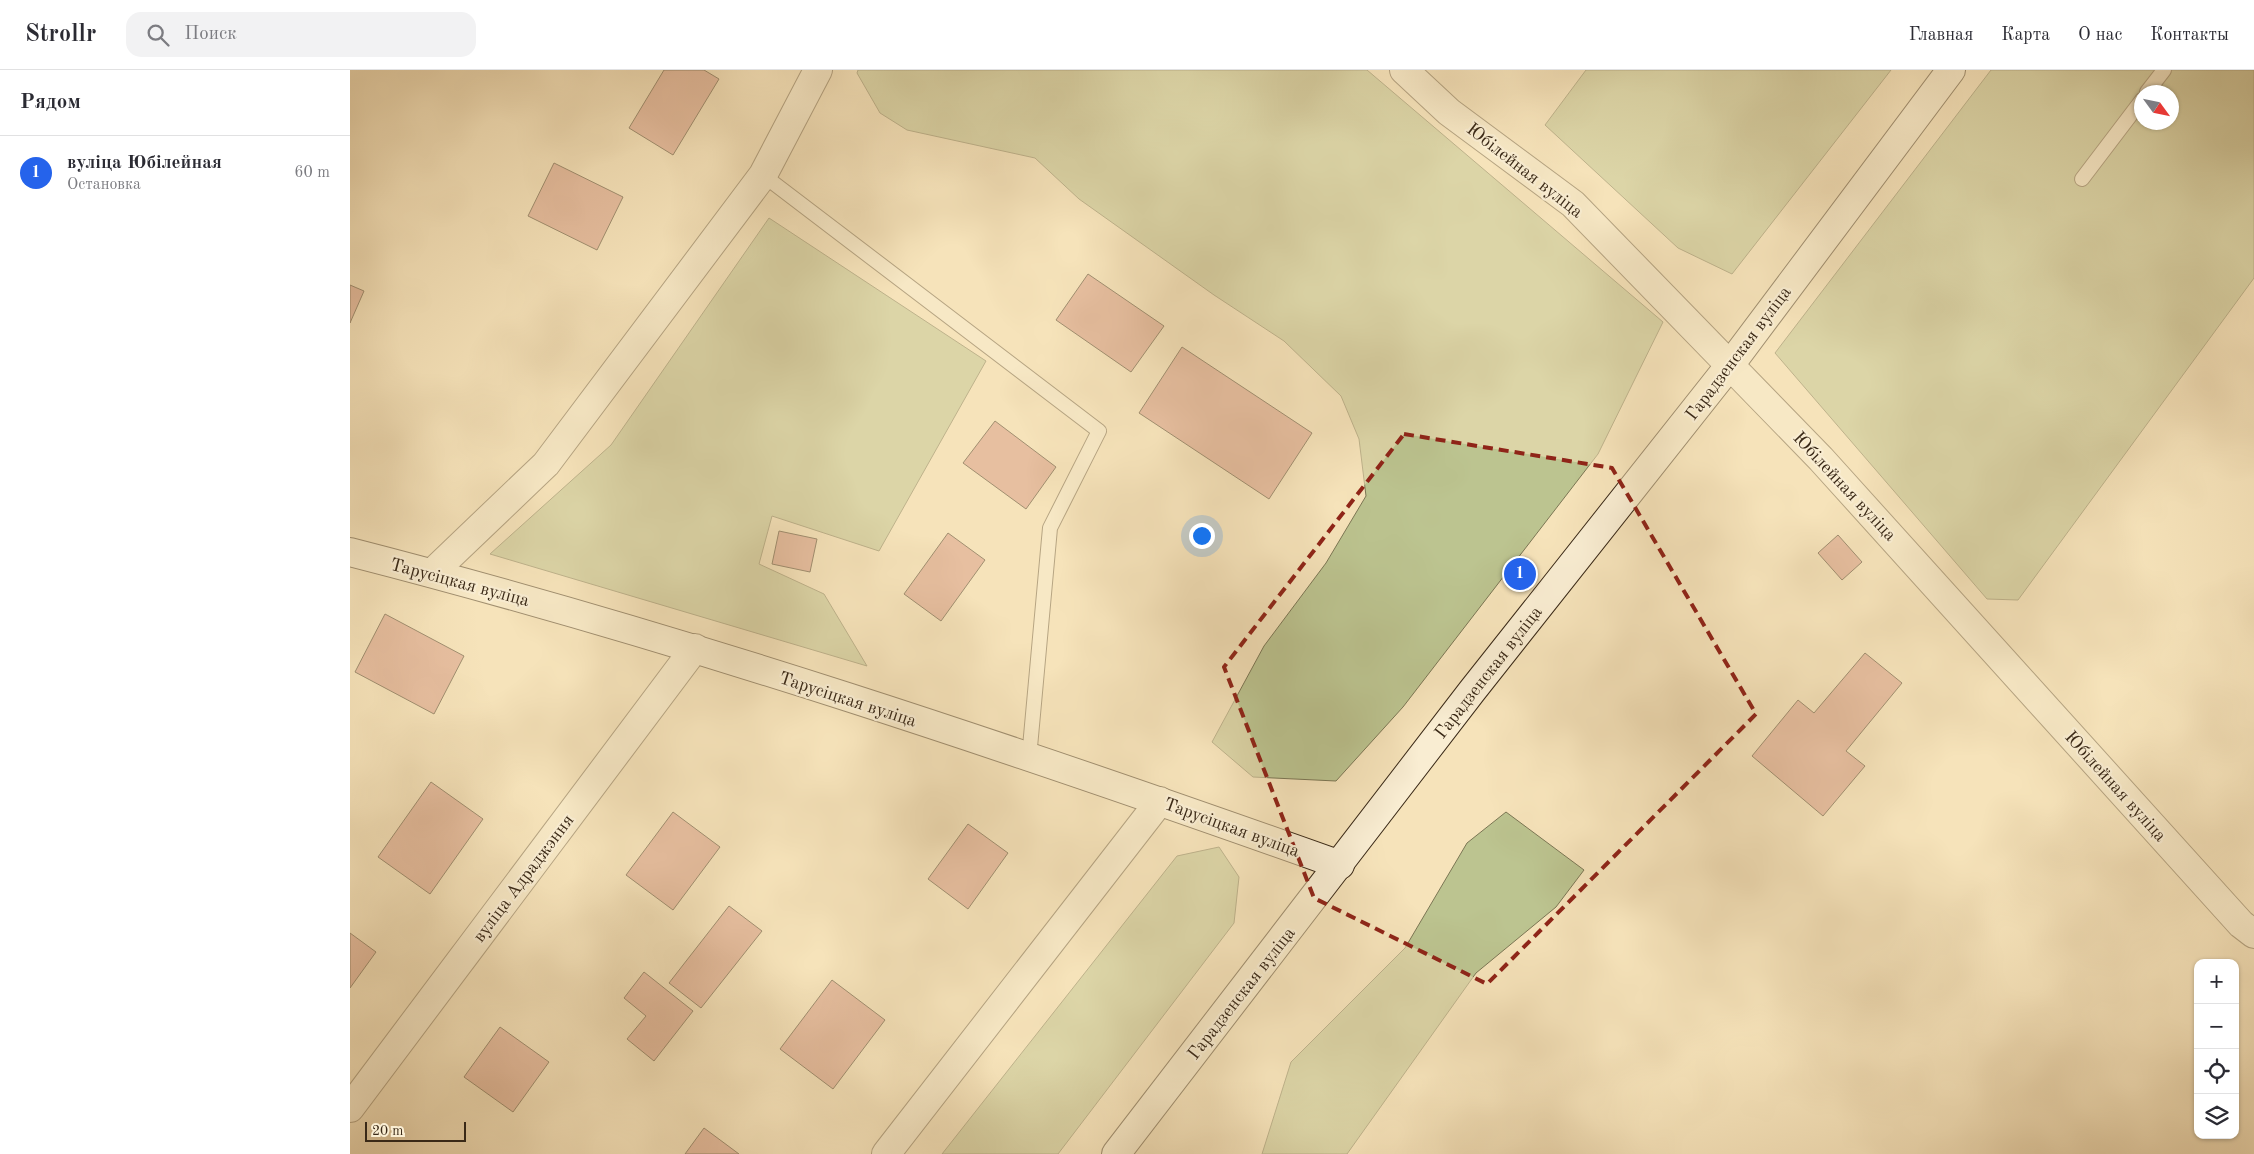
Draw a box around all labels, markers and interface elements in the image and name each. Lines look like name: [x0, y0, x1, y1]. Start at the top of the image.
search box: [126, 12, 476, 57]
icon: search: [144, 21, 172, 49]
text: Strollr: [25, 23, 96, 47]
text: Поиск: [184, 25, 237, 44]
text: Главная: [1909, 26, 1973, 44]
text: Карта: [2001, 26, 2050, 44]
text: О нас: [2078, 26, 2122, 44]
text: Контакты: [2150, 26, 2229, 44]
north arrow: [2134, 85, 2179, 130]
text: Рядом: [20, 92, 81, 113]
street label: Юбілейная вуліца: [1463, 120, 1586, 222]
text: вуліца Юбілейная: [67, 154, 222, 173]
text: 1: [31, 165, 41, 181]
text: 60 m: [294, 165, 330, 181]
text: Остановка: [67, 177, 141, 193]
street label: Гарадзенская вуліца: [1683, 283, 1795, 424]
street label: Юбілейная вуліца: [1789, 429, 1899, 545]
your location: [1189, 523, 1215, 549]
pin: 1: [1504, 555, 1536, 593]
street label: Тарусіцкая вуліца: [388, 556, 531, 610]
street label: Гарадзенская вуліца: [1432, 603, 1546, 742]
street label: Тарусіцкая вуліца: [777, 669, 919, 731]
street label: Юбілейная вуліца: [2061, 728, 2169, 845]
street label: Тарусіцкая вуліца: [1161, 795, 1302, 861]
street label: вуліца Адраджэння: [470, 811, 578, 946]
street label: Гарадзенская вуліца: [1185, 924, 1299, 1063]
map controls: [2194, 959, 2239, 1139]
button: +: [2194, 959, 2239, 1004]
button: −: [2194, 1004, 2239, 1049]
button: locate: [2194, 1049, 2239, 1094]
button: layers: [2194, 1094, 2239, 1139]
scale bar: [365, 1119, 466, 1142]
text: 20 m: [372, 1124, 403, 1138]

